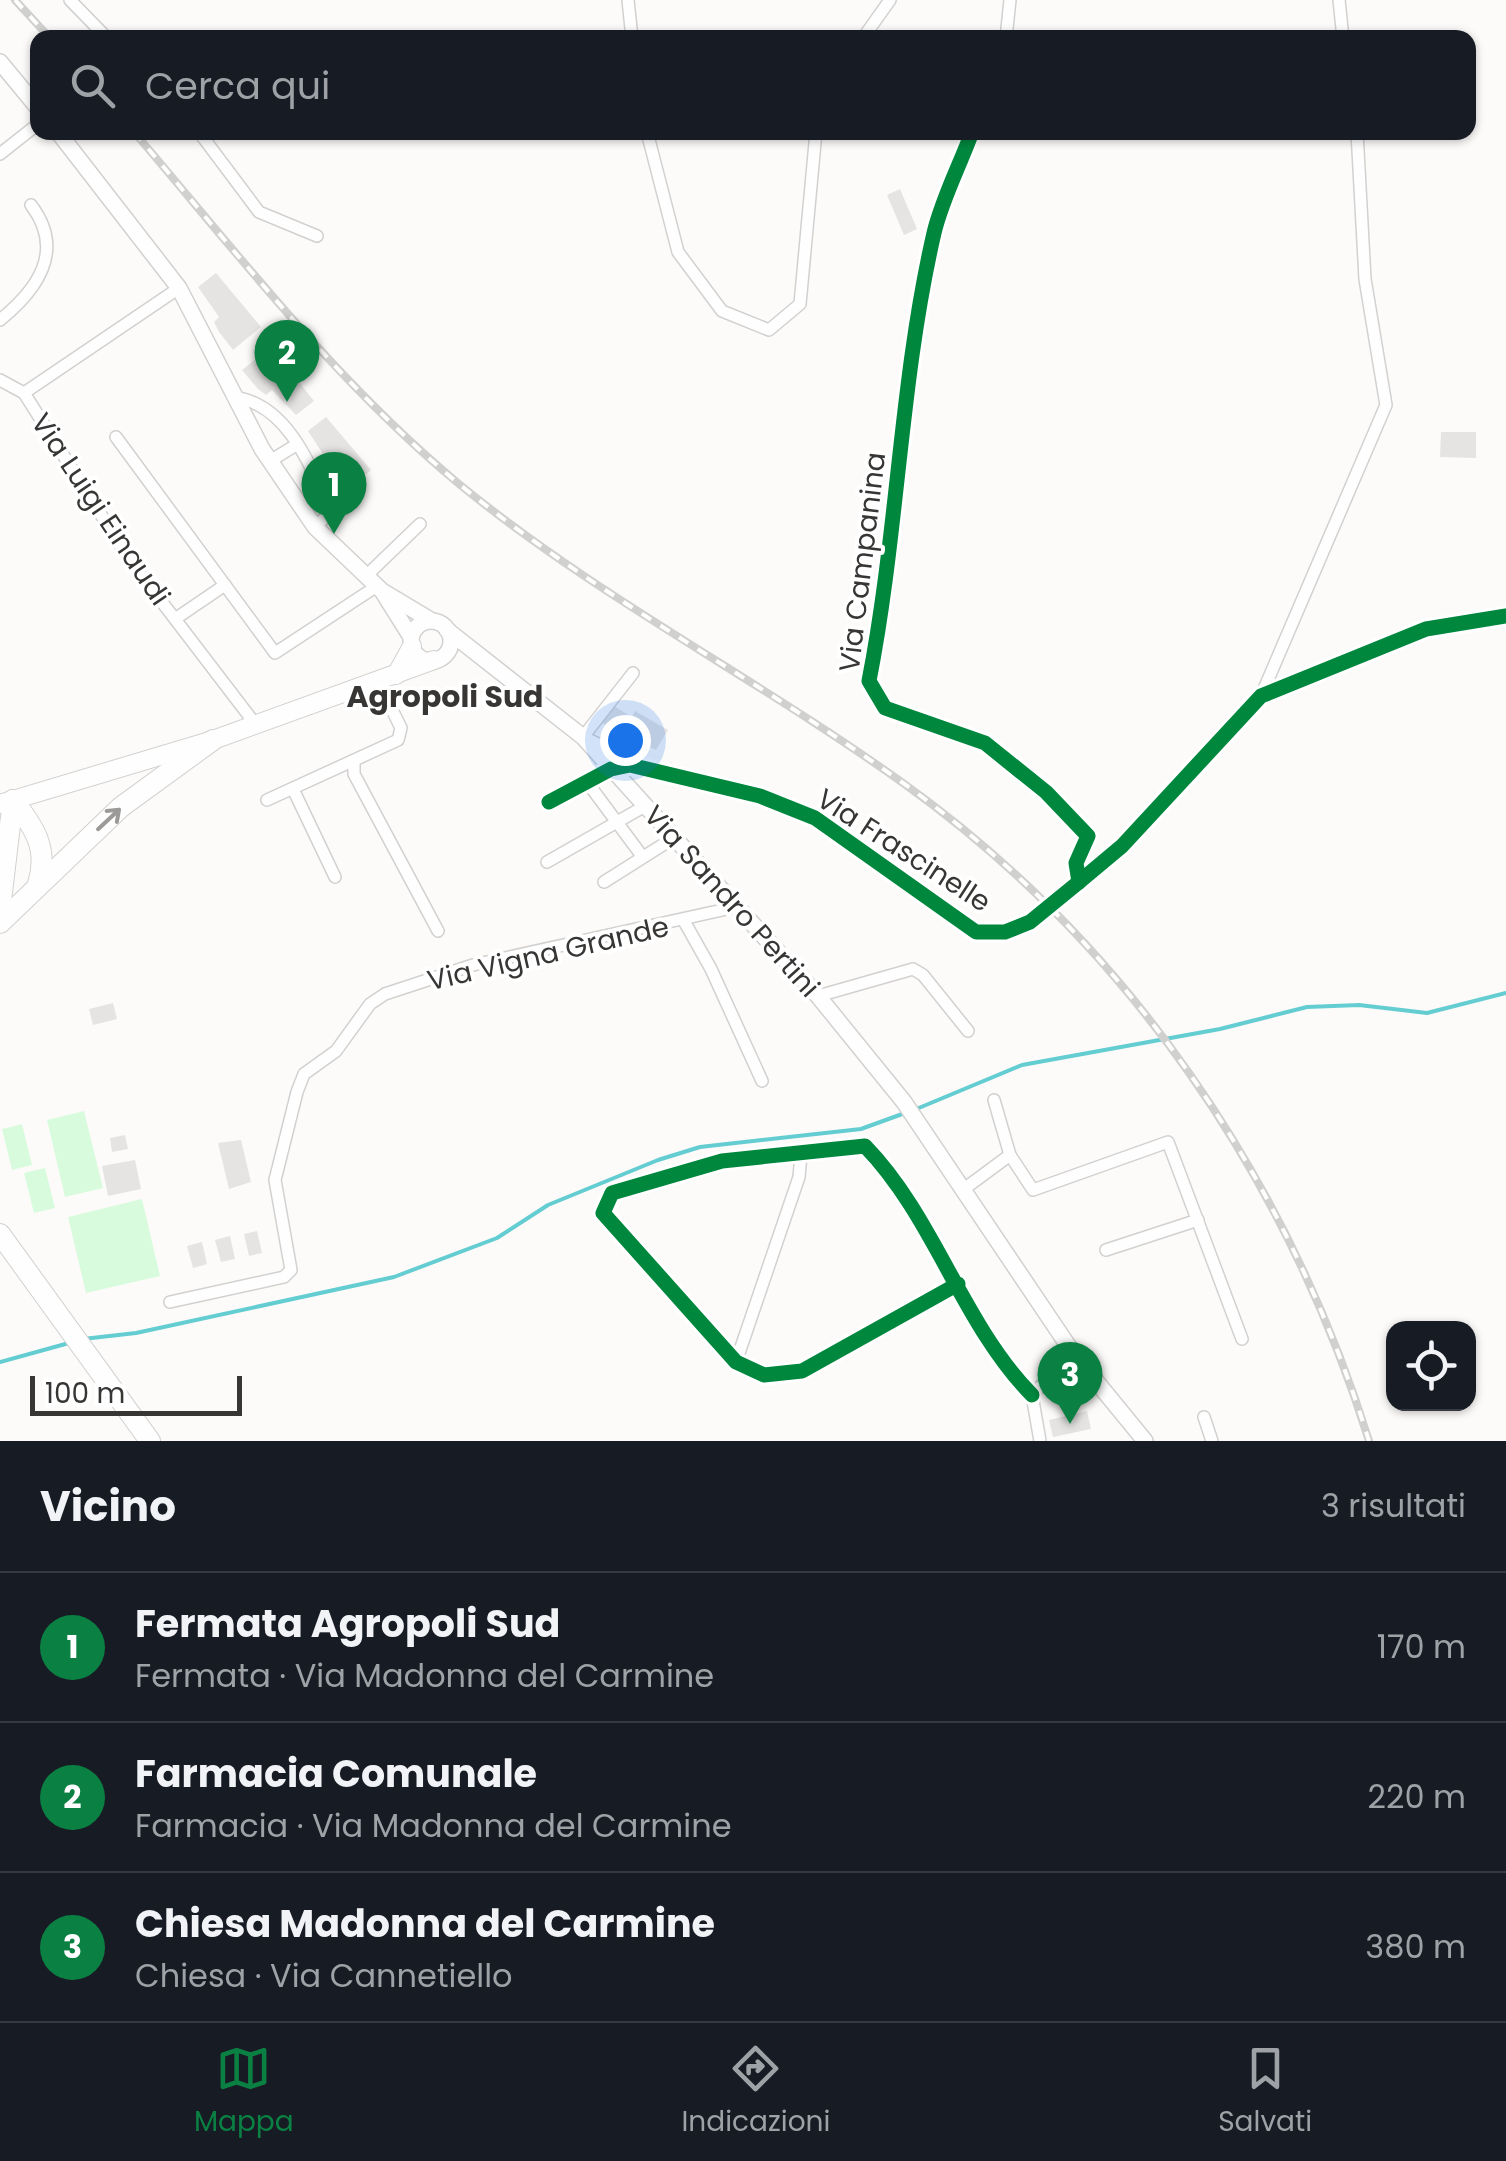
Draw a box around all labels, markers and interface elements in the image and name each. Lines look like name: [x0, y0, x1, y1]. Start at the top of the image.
search box: [30, 30, 1476, 140]
icon: search: [65, 58, 120, 113]
text: Cerca qui: [145, 59, 330, 112]
pin: 2: [254, 320, 320, 402]
street label: Via Luigi Einaudi: [22, 405, 179, 613]
street label: Via Campanina: [830, 450, 895, 674]
pin: 1: [302, 452, 366, 534]
district label: Agropoli Sud: [346, 675, 544, 718]
your location: [600, 715, 651, 766]
street label: Via Frascinelle: [809, 779, 998, 921]
street label: Via Sandro Pertini: [635, 797, 828, 1006]
one-way arrow: [96, 808, 121, 831]
street label: Via Vigna Grande: [424, 907, 673, 1000]
map controls: [1386, 1321, 1476, 1411]
button: locate: [1386, 1321, 1476, 1411]
pin: 3: [1038, 1342, 1102, 1424]
scale bar: [30, 1371, 242, 1416]
text: 100 m: [45, 1374, 125, 1413]
text: Vicino: [40, 1477, 176, 1536]
text: 3 risultati: [1321, 1483, 1466, 1528]
text: Fermata Agropoli Sud: [135, 1597, 560, 1650]
text: 1: [66, 1624, 79, 1669]
text: 170 m: [1377, 1624, 1466, 1669]
text: Fermata · Via Madonna del Carmine: [135, 1653, 714, 1698]
text: Farmacia Comunale: [135, 1747, 537, 1800]
text: 2: [63, 1774, 82, 1819]
text: 220 m: [1368, 1774, 1466, 1819]
text: Farmacia · Via Madonna del Carmine: [135, 1803, 732, 1848]
text: Chiesa Madonna del Carmine: [135, 1897, 715, 1950]
text: 3: [63, 1924, 82, 1969]
text: 380 m: [1365, 1924, 1466, 1969]
text: Chiesa · Via Cannetiello: [135, 1953, 513, 1998]
tab: Mappa: [194, 2041, 294, 2143]
tab: Indicazioni: [681, 2041, 830, 2143]
tab: Salvati: [1218, 2041, 1312, 2143]

